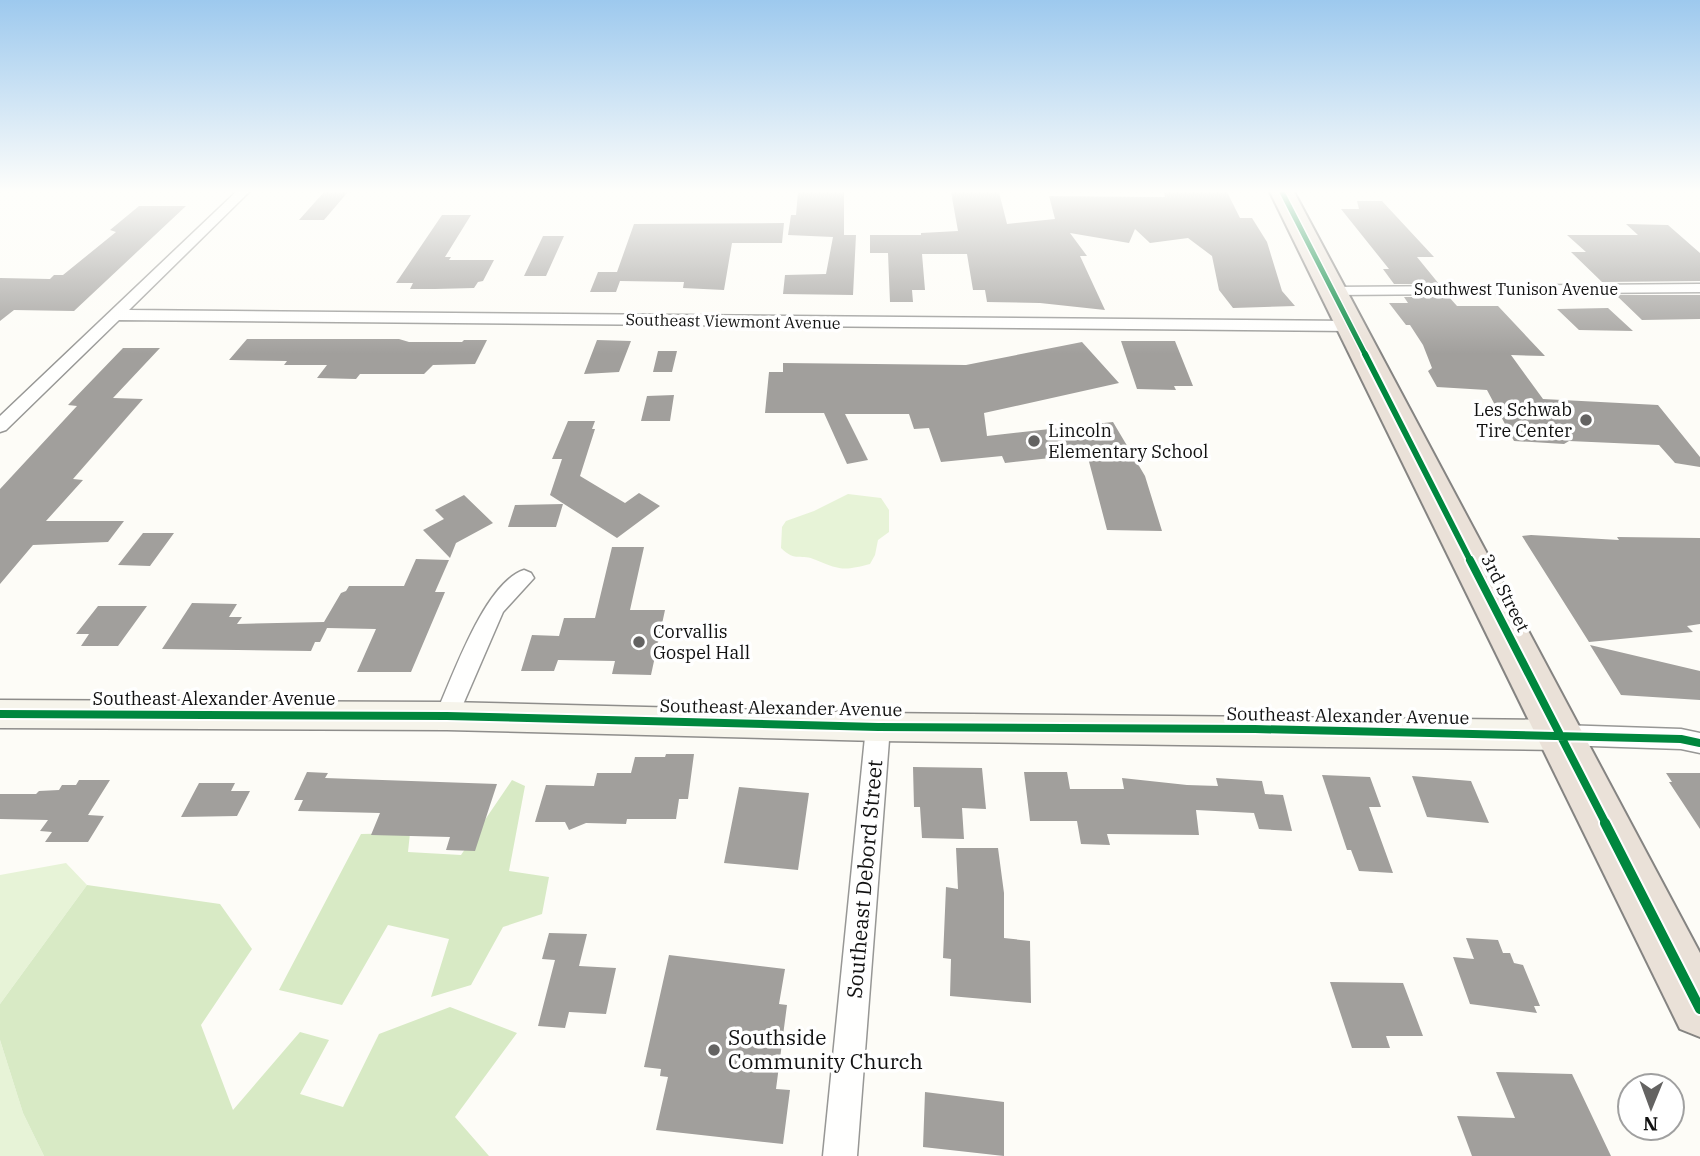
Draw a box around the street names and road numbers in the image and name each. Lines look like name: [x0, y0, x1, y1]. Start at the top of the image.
street label: Southwest Tunison Avenue: [1414, 279, 1618, 299]
street label: Southeast Viewmont Avenue: [625, 309, 841, 333]
street label: 3rd Street: [1476, 550, 1535, 636]
street label: Southeast Alexander Avenue: [93, 687, 335, 710]
street label: Southeast Alexander Avenue: [659, 694, 903, 721]
street label: Southeast Alexander Avenue: [1226, 702, 1470, 729]
street label: Southeast Debord Street: [840, 758, 888, 1000]

